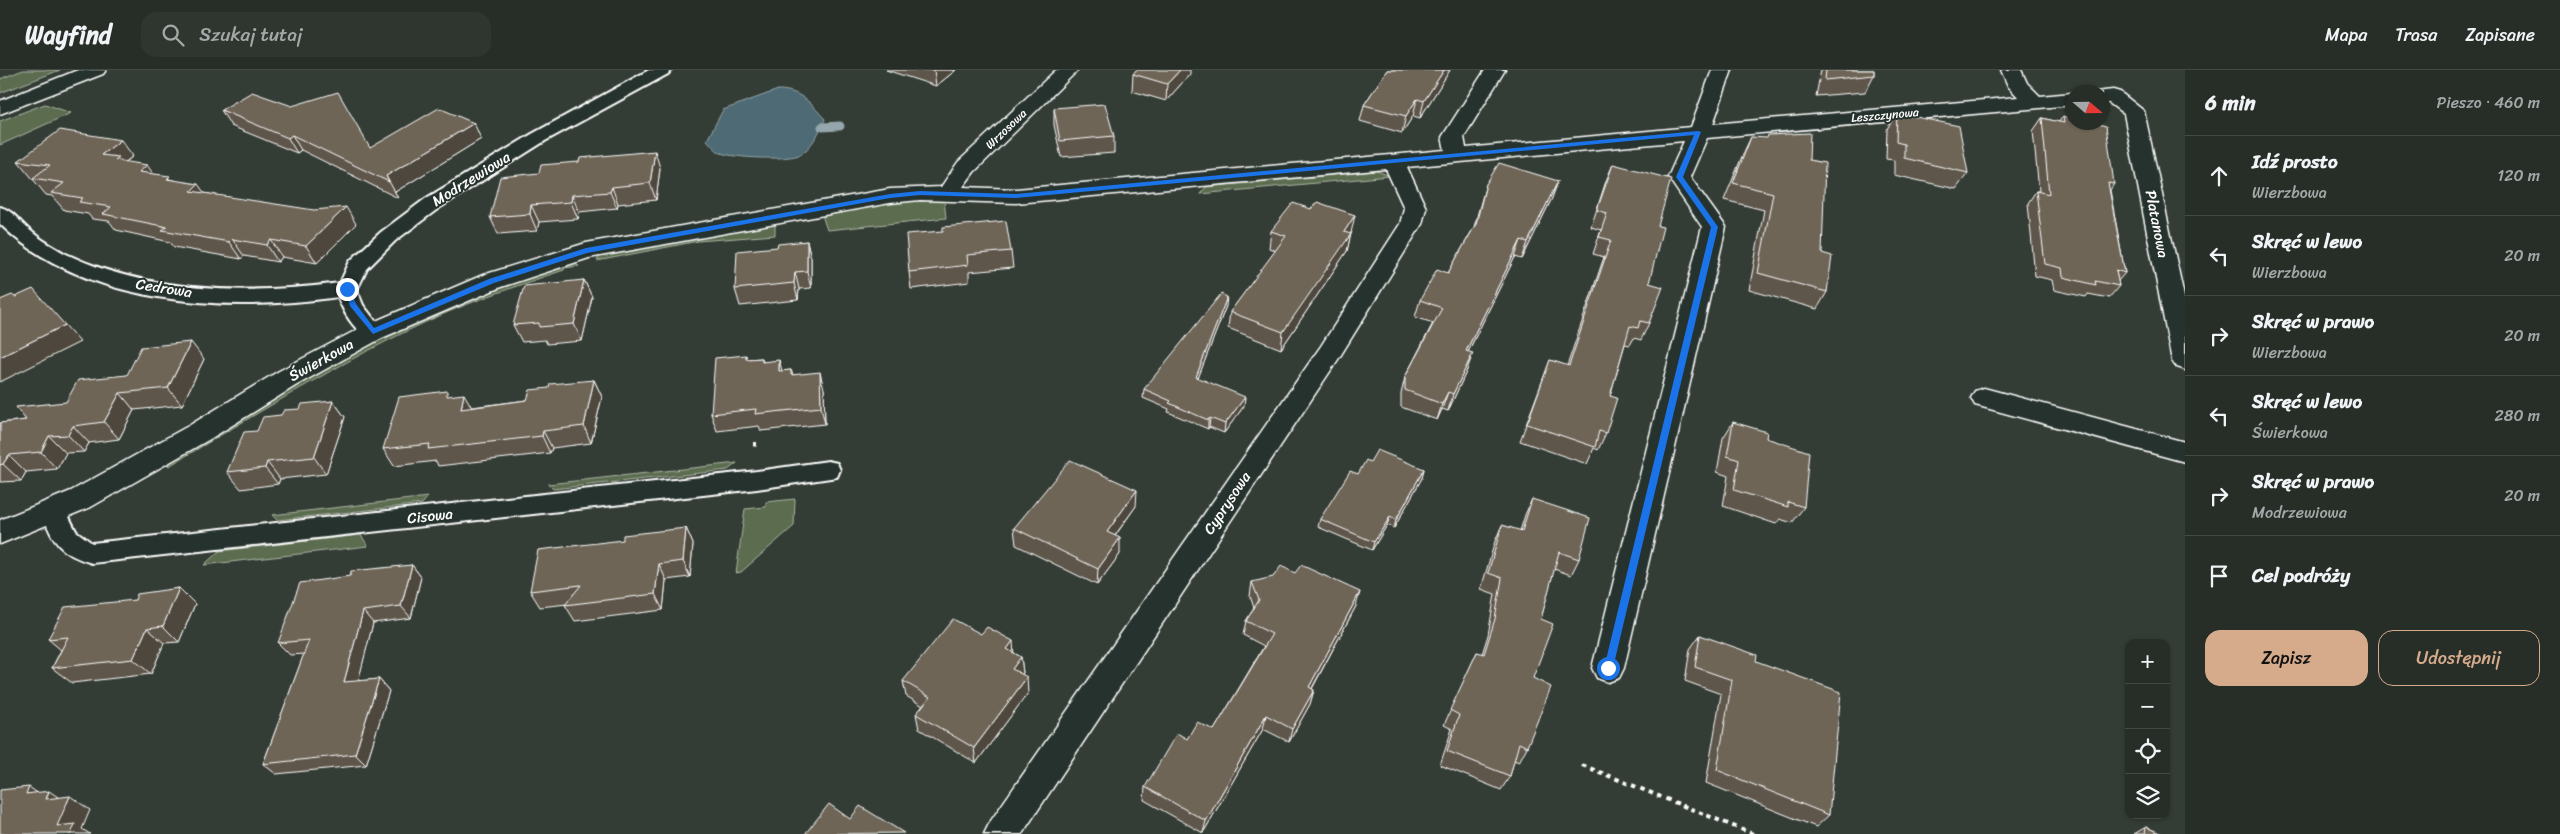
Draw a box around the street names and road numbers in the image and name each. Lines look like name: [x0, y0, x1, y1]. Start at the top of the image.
street label: Leszczynowa: [1850, 101, 1921, 129]
street label: Wrzosowa: [980, 103, 1032, 155]
street label: Modrzewiowa: [426, 144, 516, 214]
street label: Platanowa: [2138, 188, 2176, 261]
street label: Cedrowa: [134, 271, 194, 305]
street label: Świerkowa: [284, 331, 359, 389]
street label: Cyprysowa: [1196, 466, 1258, 540]
street label: Cisowa: [406, 501, 455, 531]

